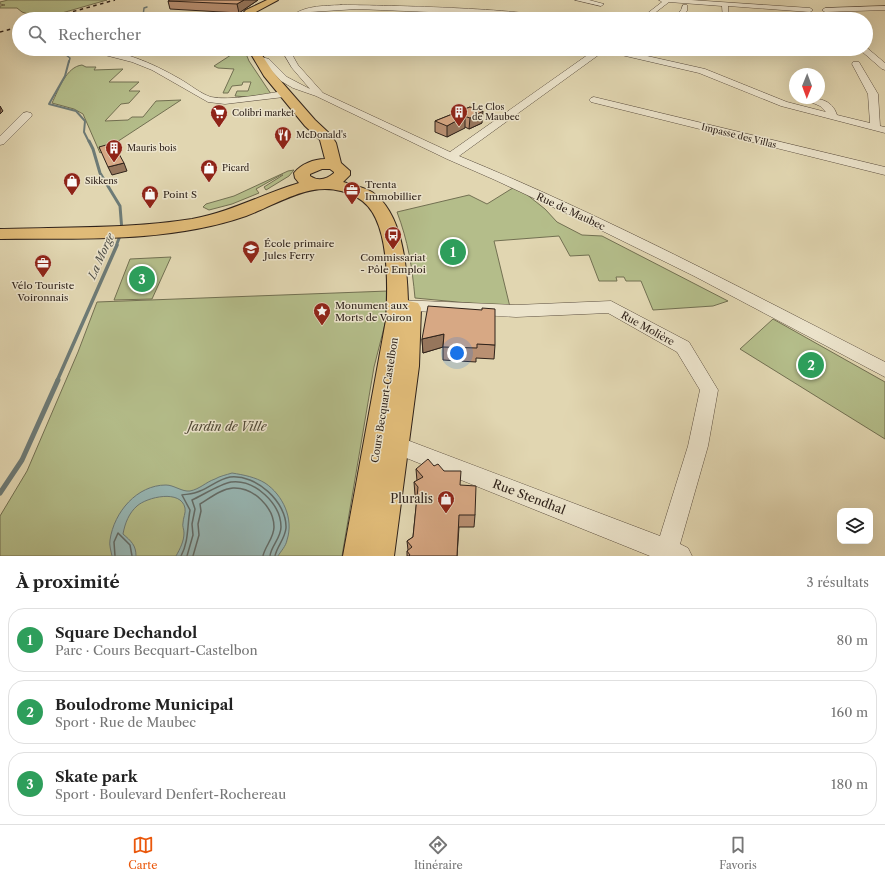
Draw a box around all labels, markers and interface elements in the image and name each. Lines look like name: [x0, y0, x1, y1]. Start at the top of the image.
search box: [12, 12, 873, 56]
icon: search: [26, 23, 48, 45]
text: Rechercher: [58, 25, 141, 44]
north arrow: [789, 68, 825, 104]
place label: Le Clos de Maubec: [472, 101, 520, 122]
building icon: Le Clos de Maubec: [449, 102, 469, 127]
supermarket icon: Colibri market: [209, 103, 229, 128]
place label: Colibri market: [232, 107, 295, 118]
street label: Impasse des Villas: [700, 121, 778, 150]
restaurant icon: McDonald's: [273, 125, 293, 150]
place label: McDonald's: [296, 129, 347, 140]
building icon: Mauris bois: [104, 138, 124, 163]
place label: Mauris bois: [127, 142, 177, 153]
shop icon: Picard: [199, 158, 219, 183]
place label: Picard: [222, 162, 250, 173]
shop icon: Sikkens: [62, 171, 82, 196]
place label: Sikkens: [85, 175, 118, 186]
place label: Trenta Immobillier: [365, 178, 422, 203]
office icon: Trenta Immobillier: [342, 180, 362, 205]
shop icon: Point S: [140, 184, 160, 209]
place label: Point S: [163, 188, 197, 201]
street label: Rue de Maubec: [534, 190, 607, 233]
bus stop icon: Commissariat - Pôle Emploi: [383, 225, 403, 250]
water label: La Morge: [84, 230, 118, 282]
place label: École primaire Jules Ferry: [262, 237, 335, 262]
pin: 1: [440, 237, 466, 267]
school or university icon: École primaire Jules Ferry: [241, 239, 261, 264]
place label: Commissariat - Pôle Emploi: [360, 251, 426, 276]
office icon: Vélo Touriste Voironnais: [33, 253, 53, 278]
pin: 3: [129, 264, 155, 294]
place label: Vélo Touriste Voironnais: [11, 279, 75, 304]
place label: Monument aux Morts de Voiron: [335, 299, 412, 324]
place icon: Monument aux Morts de Voiron: [312, 301, 332, 326]
street label: Rue Molière: [619, 308, 677, 349]
street label: Cours Becquart-Castelbon: [368, 336, 401, 464]
your location: [447, 343, 467, 363]
pin: 2: [798, 350, 824, 380]
park label: Jardin de Ville: [184, 419, 268, 434]
street label: Rue Stendhal: [491, 476, 568, 517]
shop icon: Pluralis: [436, 489, 456, 514]
place label: Pluralis: [390, 491, 433, 506]
map controls: [837, 508, 873, 544]
button: layers: [837, 508, 873, 544]
text: À proximité: [16, 572, 120, 592]
text: 3 résultats: [807, 574, 869, 590]
text: Square Dechandol: [55, 623, 197, 642]
text: 1: [27, 632, 33, 648]
text: 80 m: [836, 632, 868, 648]
text: Parc · Cours Becquart-Castelbon: [55, 642, 258, 658]
text: Boulodrome Municipal: [55, 695, 234, 714]
text: 2: [26, 704, 34, 720]
text: 160 m: [831, 704, 868, 720]
text: Sport · Rue de Maubec: [55, 714, 196, 730]
text: Skate park: [55, 767, 138, 786]
text: 3: [26, 776, 34, 792]
text: 180 m: [831, 776, 868, 792]
text: Sport · Boulevard Denfert-Rochereau: [55, 786, 286, 802]
tab: Carte: [128, 834, 157, 872]
tab: Itinéraire: [414, 834, 463, 872]
tab: Favoris: [719, 834, 757, 872]

